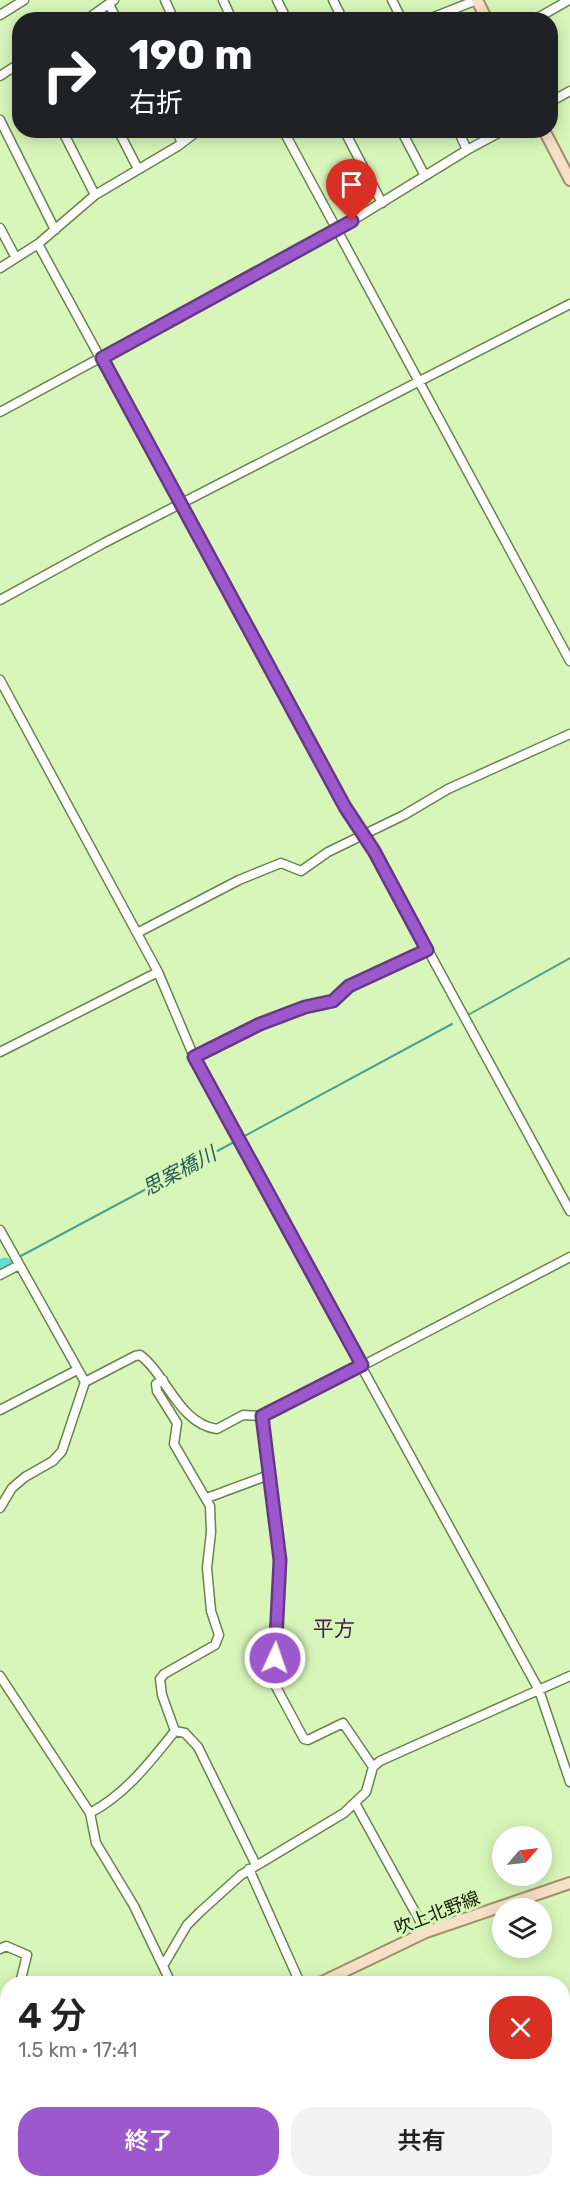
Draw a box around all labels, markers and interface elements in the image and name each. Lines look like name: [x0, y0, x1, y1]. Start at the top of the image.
text: 190 m: [129, 30, 253, 80]
icon: right: [30, 36, 108, 114]
text: 右折: [129, 87, 183, 119]
pin: [326, 159, 377, 221]
icon: arrive: [335, 168, 368, 201]
water label: 思案橋川: [138, 1141, 222, 1200]
district label: 平方: [313, 1616, 355, 1641]
position arrow: [243, 1626, 307, 1690]
north arrow: [492, 1826, 552, 1886]
map controls: [492, 1826, 552, 1958]
street label: 吹上北野線: [391, 1887, 483, 1939]
button: layers: [492, 1898, 552, 1958]
text: 4 分: [18, 1994, 86, 2037]
button: close: [489, 1996, 552, 2059]
text: 1.5 km · 17:41: [18, 2038, 137, 2062]
button: 終了: [18, 2107, 279, 2176]
button: 共有: [291, 2107, 552, 2176]

